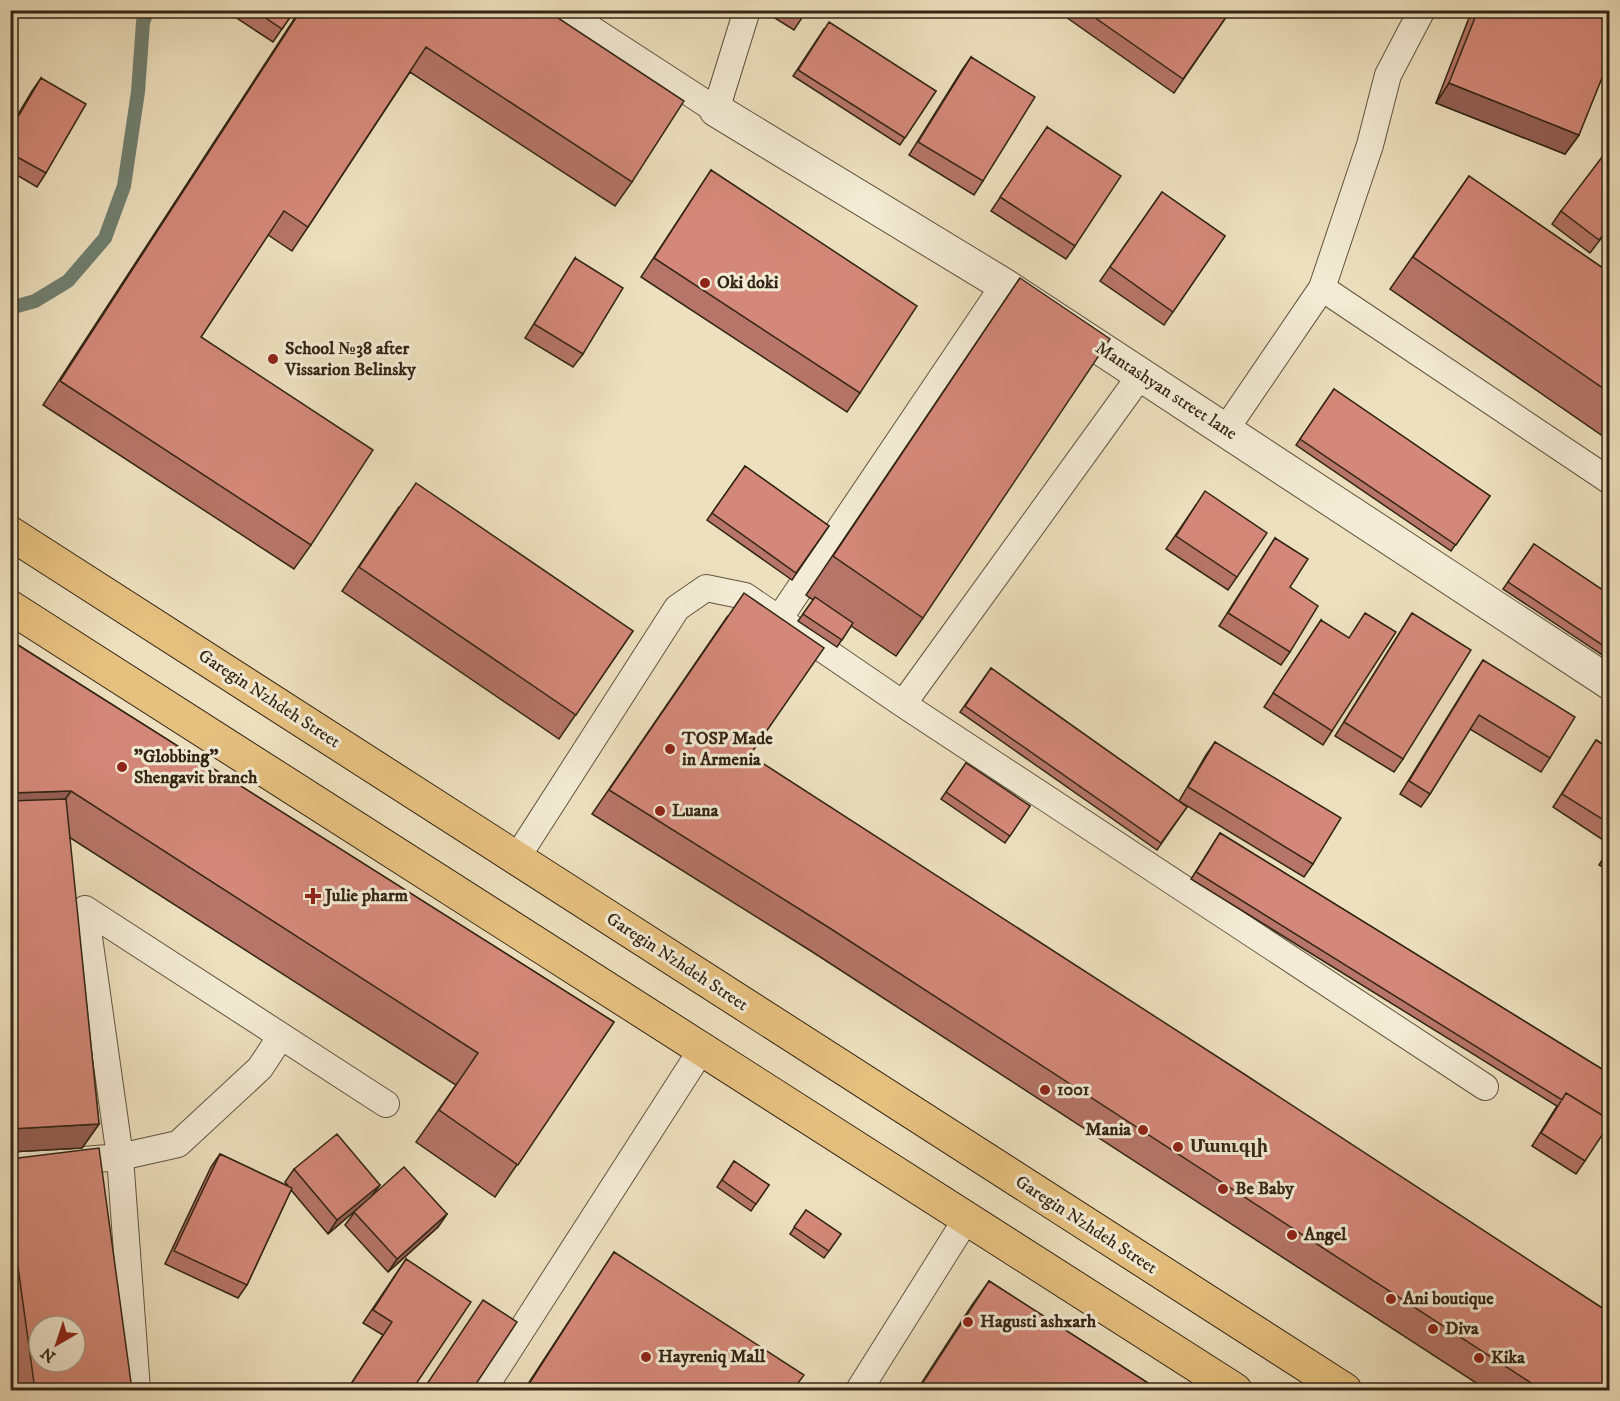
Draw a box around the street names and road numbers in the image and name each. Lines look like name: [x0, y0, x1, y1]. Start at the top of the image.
street label: Mantashyan street lane: [1091, 337, 1241, 445]
street label: Garegin Nzhdeh Street: [194, 645, 344, 753]
street label: Garegin Nzhdeh Street: [602, 908, 752, 1016]
street label: Garegin Nzhdeh Street: [1011, 1171, 1161, 1279]

